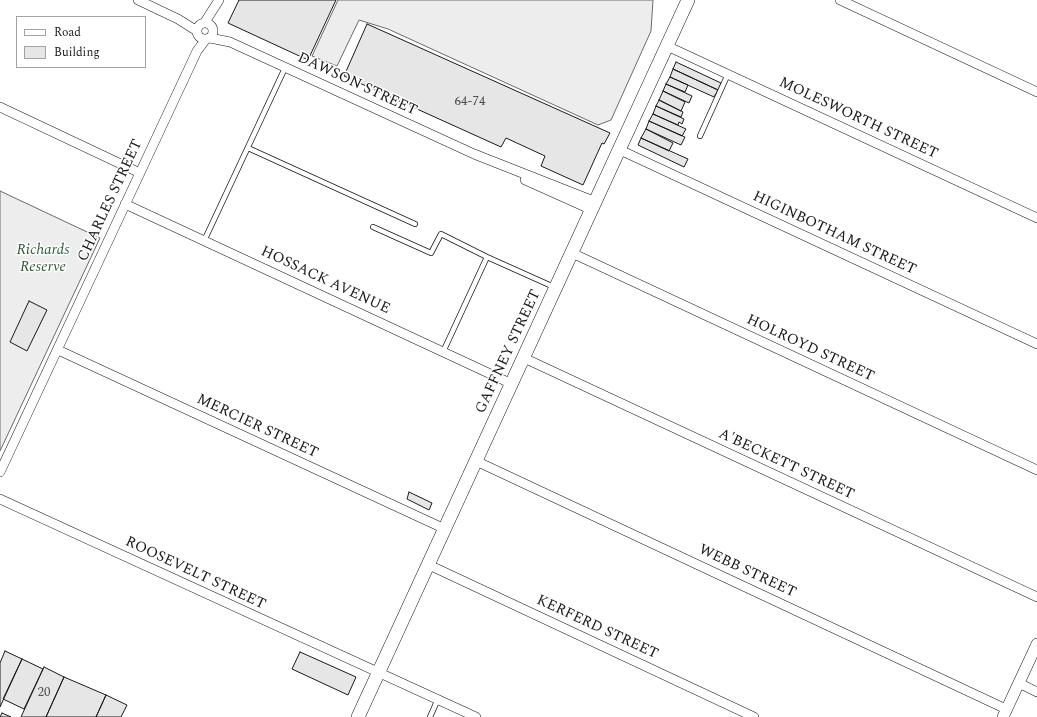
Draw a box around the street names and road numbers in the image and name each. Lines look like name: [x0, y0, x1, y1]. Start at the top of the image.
street label: DAWSON STREET: [294, 49, 420, 121]
street label: MOLESWORTH STREET: [776, 74, 940, 164]
street label: CHARLES STREET: [75, 137, 147, 265]
street label: HIGINBOTHAM STREET: [749, 188, 919, 280]
street label: HOSSACK AVENUE: [257, 243, 393, 319]
street label: GAFFNEY STREET: [472, 287, 546, 417]
street label: HOLROYD STREET: [743, 312, 877, 386]
street label: MERCIER STREET: [193, 391, 321, 463]
street label: A'BECKETT STREET: [715, 426, 857, 504]
street label: ROOSEVELT STREET: [122, 534, 268, 614]
street label: WEBB STREET: [695, 542, 799, 602]
street label: KERFERD STREET: [533, 592, 661, 664]

